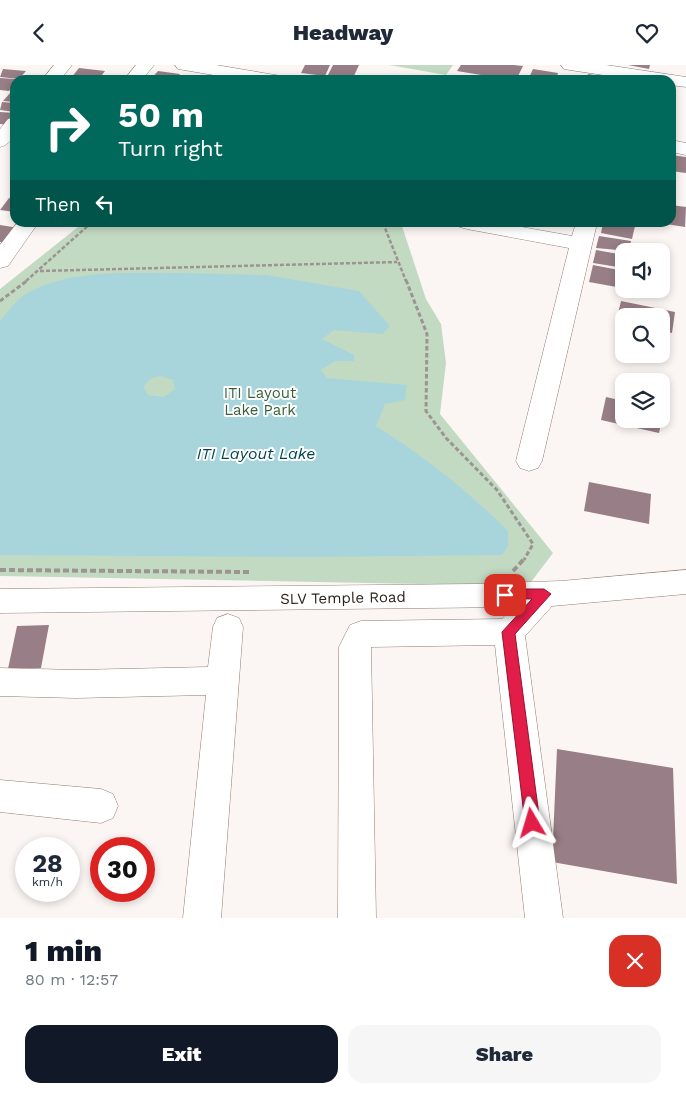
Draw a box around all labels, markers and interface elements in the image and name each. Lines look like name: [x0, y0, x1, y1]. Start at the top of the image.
icon: back: [25, 19, 53, 47]
icon: heart: [633, 19, 661, 47]
text: Headway: [293, 20, 393, 45]
text: 50 m: [118, 94, 204, 136]
icon: right: [35, 95, 100, 160]
text: Turn right: [118, 136, 223, 161]
icon: left: [91, 190, 119, 218]
text: Then: [35, 193, 81, 216]
map controls: [615, 243, 670, 428]
button: sound: [615, 243, 670, 298]
button: search: [615, 308, 670, 363]
button: layers: [615, 373, 670, 428]
park label: ITI Layout Lake Park: [224, 384, 297, 419]
water label: ITI Layout Lake: [197, 444, 315, 463]
pin: [484, 574, 526, 616]
icon: arrive: [491, 581, 519, 609]
street label: SLV Temple Road: [280, 588, 406, 608]
position arrow: [505, 796, 557, 848]
speed limit sign: 30: [90, 837, 155, 902]
text: 28: [32, 849, 63, 878]
text: km/h: [32, 875, 63, 889]
text: 1 min: [25, 933, 102, 968]
button: close: [609, 935, 661, 987]
text: 80 m · 12:57: [25, 970, 118, 989]
button: Exit: [25, 1025, 338, 1083]
button: Share: [348, 1025, 661, 1083]

